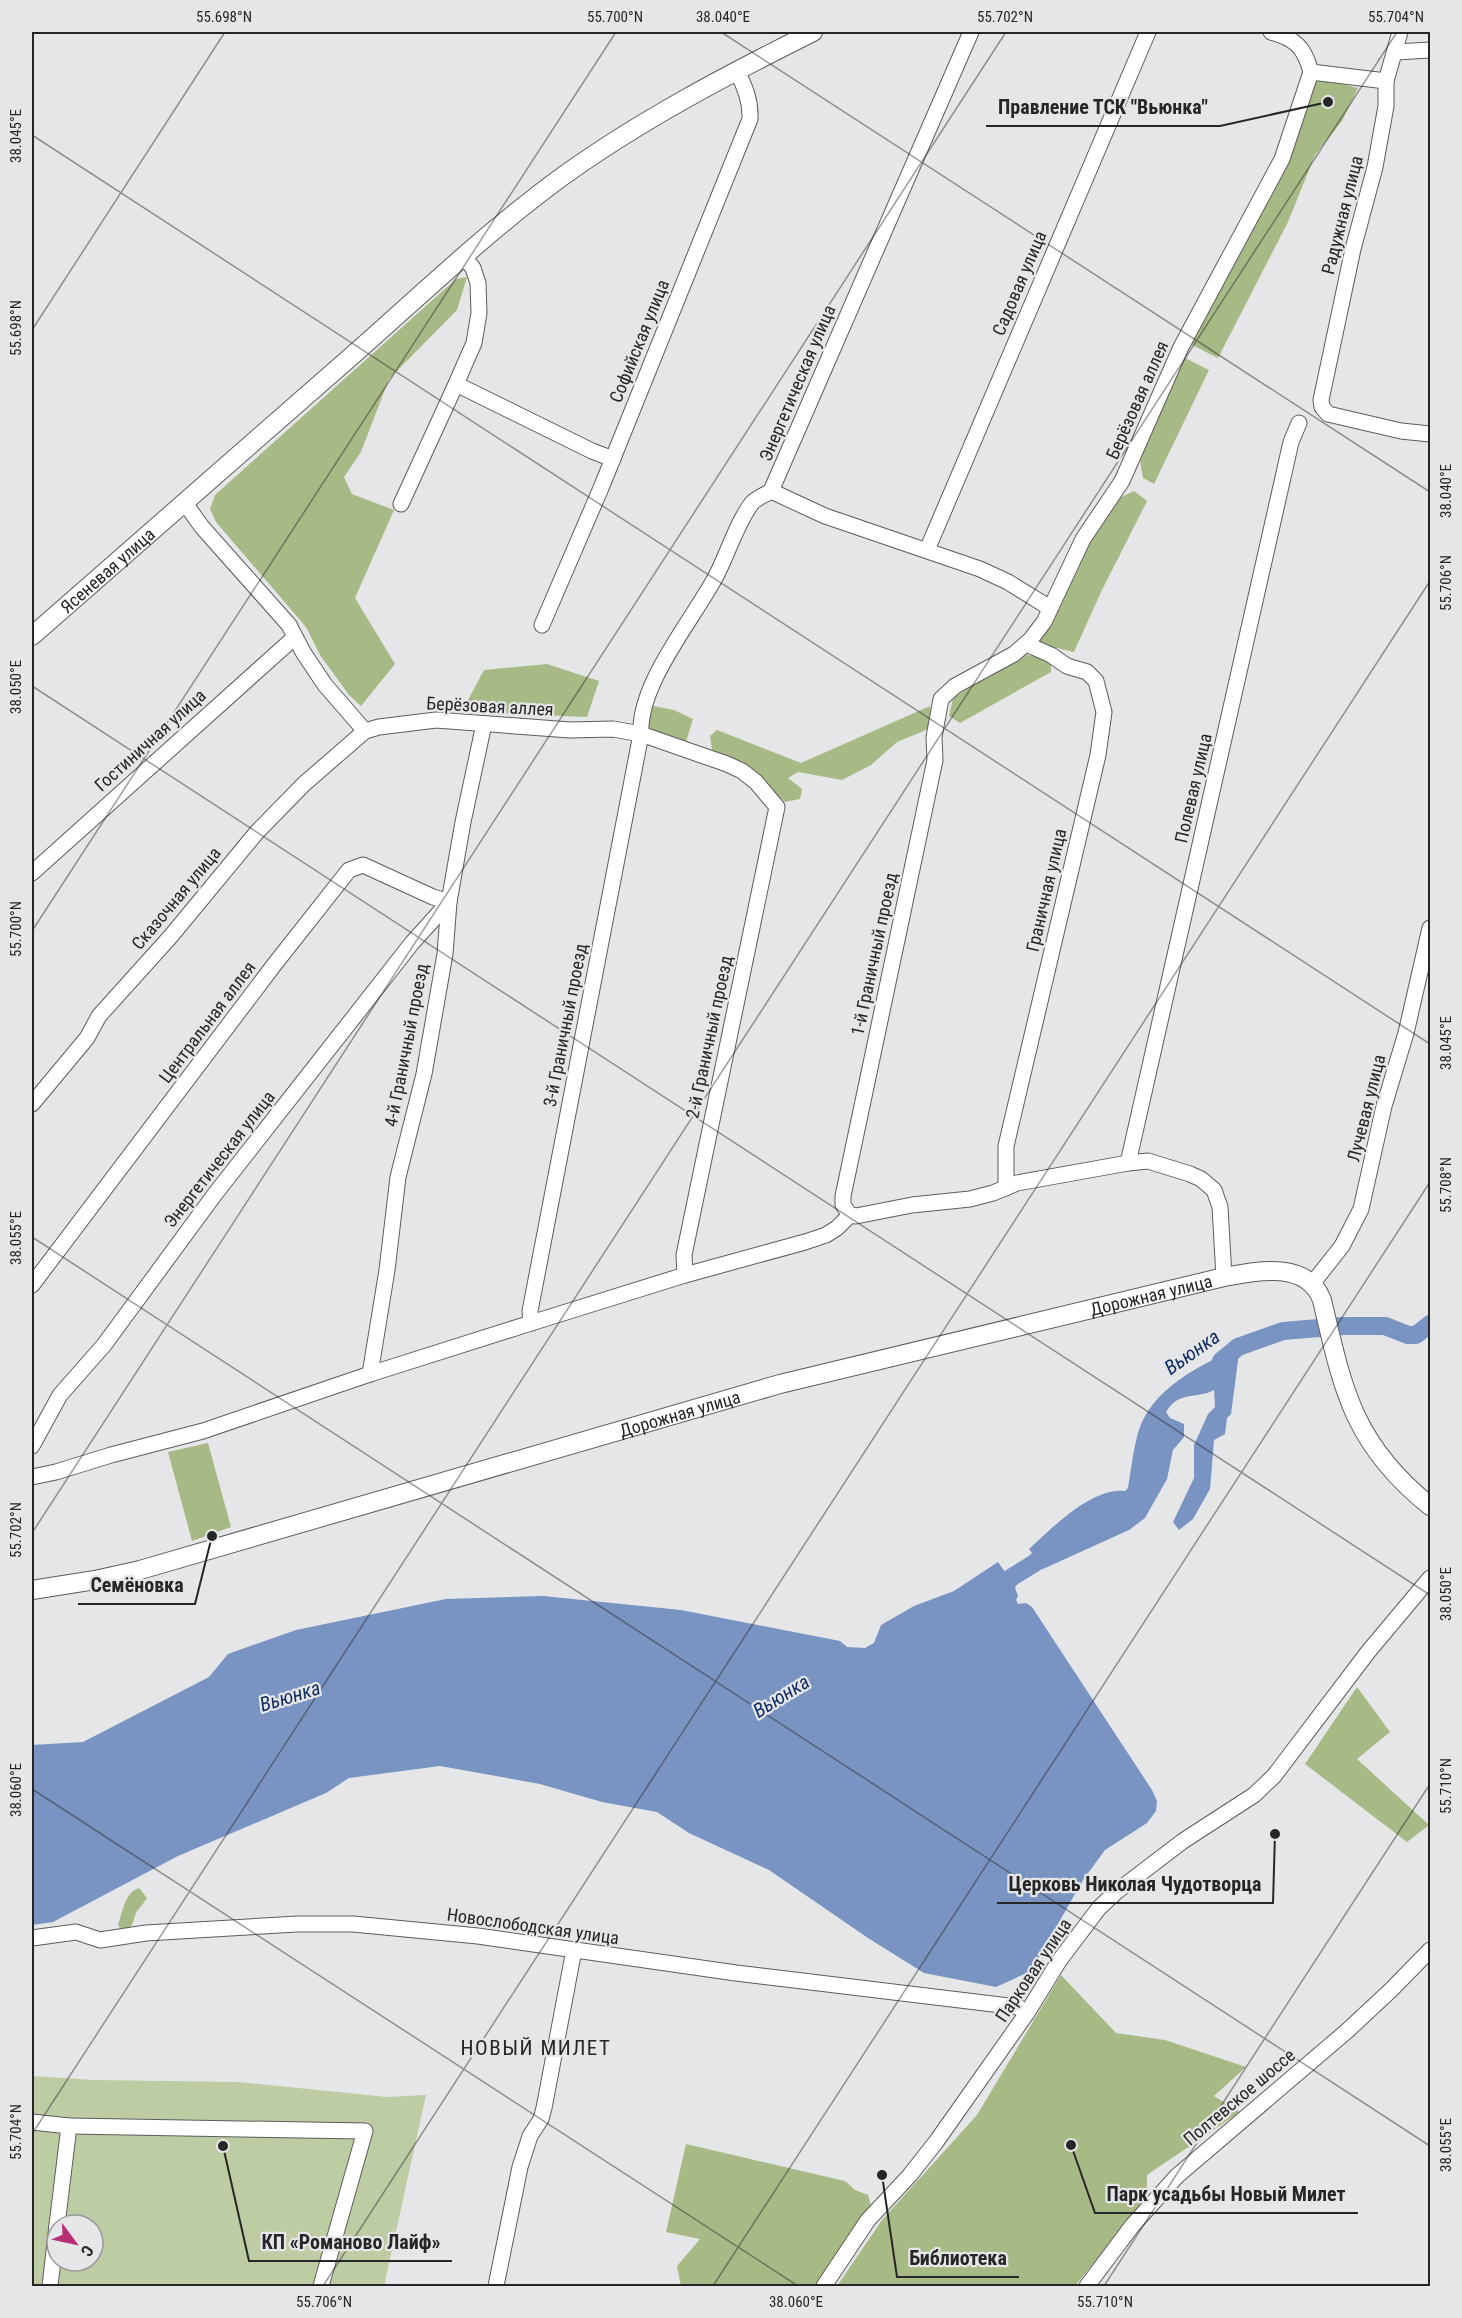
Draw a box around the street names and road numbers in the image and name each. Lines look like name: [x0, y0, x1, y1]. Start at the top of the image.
street label: Радужная улица: [1317, 153, 1367, 277]
street label: Садовая улица: [988, 228, 1050, 338]
street label: Софийская улица: [605, 276, 673, 406]
street label: Энергетическая улица: [755, 302, 839, 464]
street label: Берёзовая аллея: [1102, 338, 1172, 462]
street label: Ясеневая улица: [56, 523, 159, 617]
street label: Гостиничная улица: [90, 685, 210, 795]
street label: Берёзовая аллея: [426, 692, 554, 720]
street label: Полевая улица: [1170, 731, 1216, 845]
street label: Граничная улица: [1022, 826, 1070, 954]
street label: Сказочная улица: [127, 842, 225, 954]
street label: 1-й Граничный проезд: [846, 870, 902, 1037]
street label: 3-й Граничный проезд: [539, 941, 591, 1108]
street label: 2-й Граничный проезд: [681, 953, 737, 1120]
street label: Центральная аллея: [154, 957, 260, 1087]
street label: 4-й Граничный проезд: [380, 961, 432, 1128]
street label: Лучевая улица: [1343, 1052, 1389, 1164]
street label: Энергетическая улица: [159, 1086, 279, 1232]
street label: Дорожная улица: [1088, 1270, 1214, 1319]
street label: Дорожная улица: [617, 1386, 743, 1441]
street label: Новослободская улица: [446, 1904, 620, 1948]
street label: Парковая улица: [991, 1914, 1075, 2026]
street label: Полтевское шоссе: [1179, 2044, 1299, 2150]

